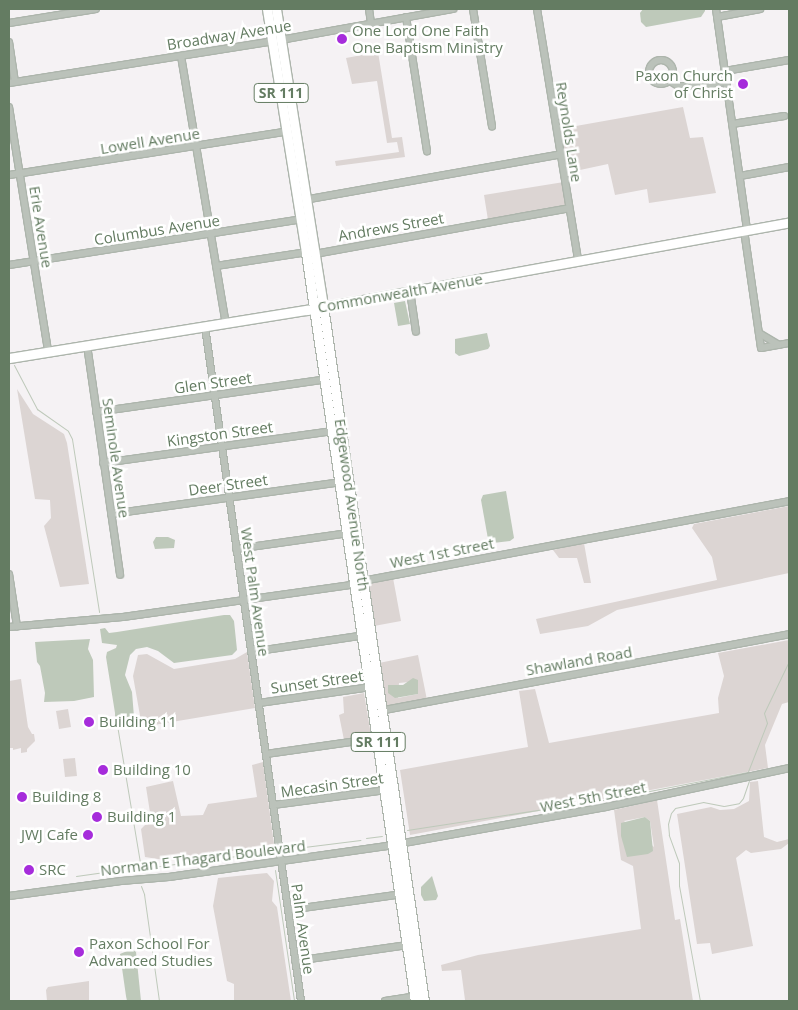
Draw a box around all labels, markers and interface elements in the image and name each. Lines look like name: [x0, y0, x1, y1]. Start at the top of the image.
street label: Broadway Avenue: [165, 16, 293, 54]
place label: One Lord One Faith One Baptism Ministry: [352, 21, 503, 56]
marker: One Lord One Faith One Baptism Ministry: [336, 33, 348, 45]
place label: Paxon Church of Christ: [635, 66, 733, 101]
marker: Paxon Church of Christ: [737, 78, 749, 90]
street label: Reynolds Lane: [552, 81, 586, 183]
road number: SR 111: [254, 82, 308, 105]
street label: Lowell Avenue: [99, 124, 201, 158]
street label: Erie Avenue: [26, 185, 56, 269]
street label: Andrews Street: [337, 209, 445, 245]
street label: Columbus Avenue: [93, 211, 221, 249]
street label: Commonwealth Avenue: [316, 270, 484, 316]
street label: Glen Street: [173, 369, 253, 397]
street label: Seminole Avenue: [99, 397, 133, 519]
street label: Kingston Street: [166, 418, 274, 450]
street label: Edgewood Avenue North: [331, 418, 373, 592]
street label: Deer Street: [187, 471, 269, 499]
street label: West Palm Avenue: [237, 526, 273, 658]
street label: West 1st Street: [388, 534, 496, 572]
street label: Shawland Road: [524, 643, 634, 679]
street label: Sunset Street: [270, 667, 364, 697]
place label: Building 11: [99, 713, 177, 731]
marker: Building 11: [83, 716, 95, 728]
road number: SR 111: [350, 730, 406, 754]
place label: Building 10: [113, 761, 191, 779]
marker: Building 10: [97, 764, 109, 776]
street label: Mecasin Street: [280, 769, 384, 801]
street label: West 5th Street: [538, 778, 648, 816]
place label: Building 8: [32, 788, 101, 806]
marker: Building 8: [16, 791, 28, 803]
place label: Building 1: [107, 808, 176, 826]
marker: Building 1: [91, 811, 103, 823]
place label: JWJ Cafe: [21, 826, 78, 844]
marker: JWJ Cafe: [82, 829, 94, 841]
street label: Norman E Thagard Boulevard: [99, 836, 307, 880]
place label: SRC: [39, 861, 66, 879]
marker: SRC: [23, 864, 35, 876]
street label: Palm Avenue: [288, 883, 318, 975]
place label: Paxon School For Advanced Studies: [89, 934, 213, 969]
marker: Paxon School For Advanced Studies: [73, 946, 85, 958]

